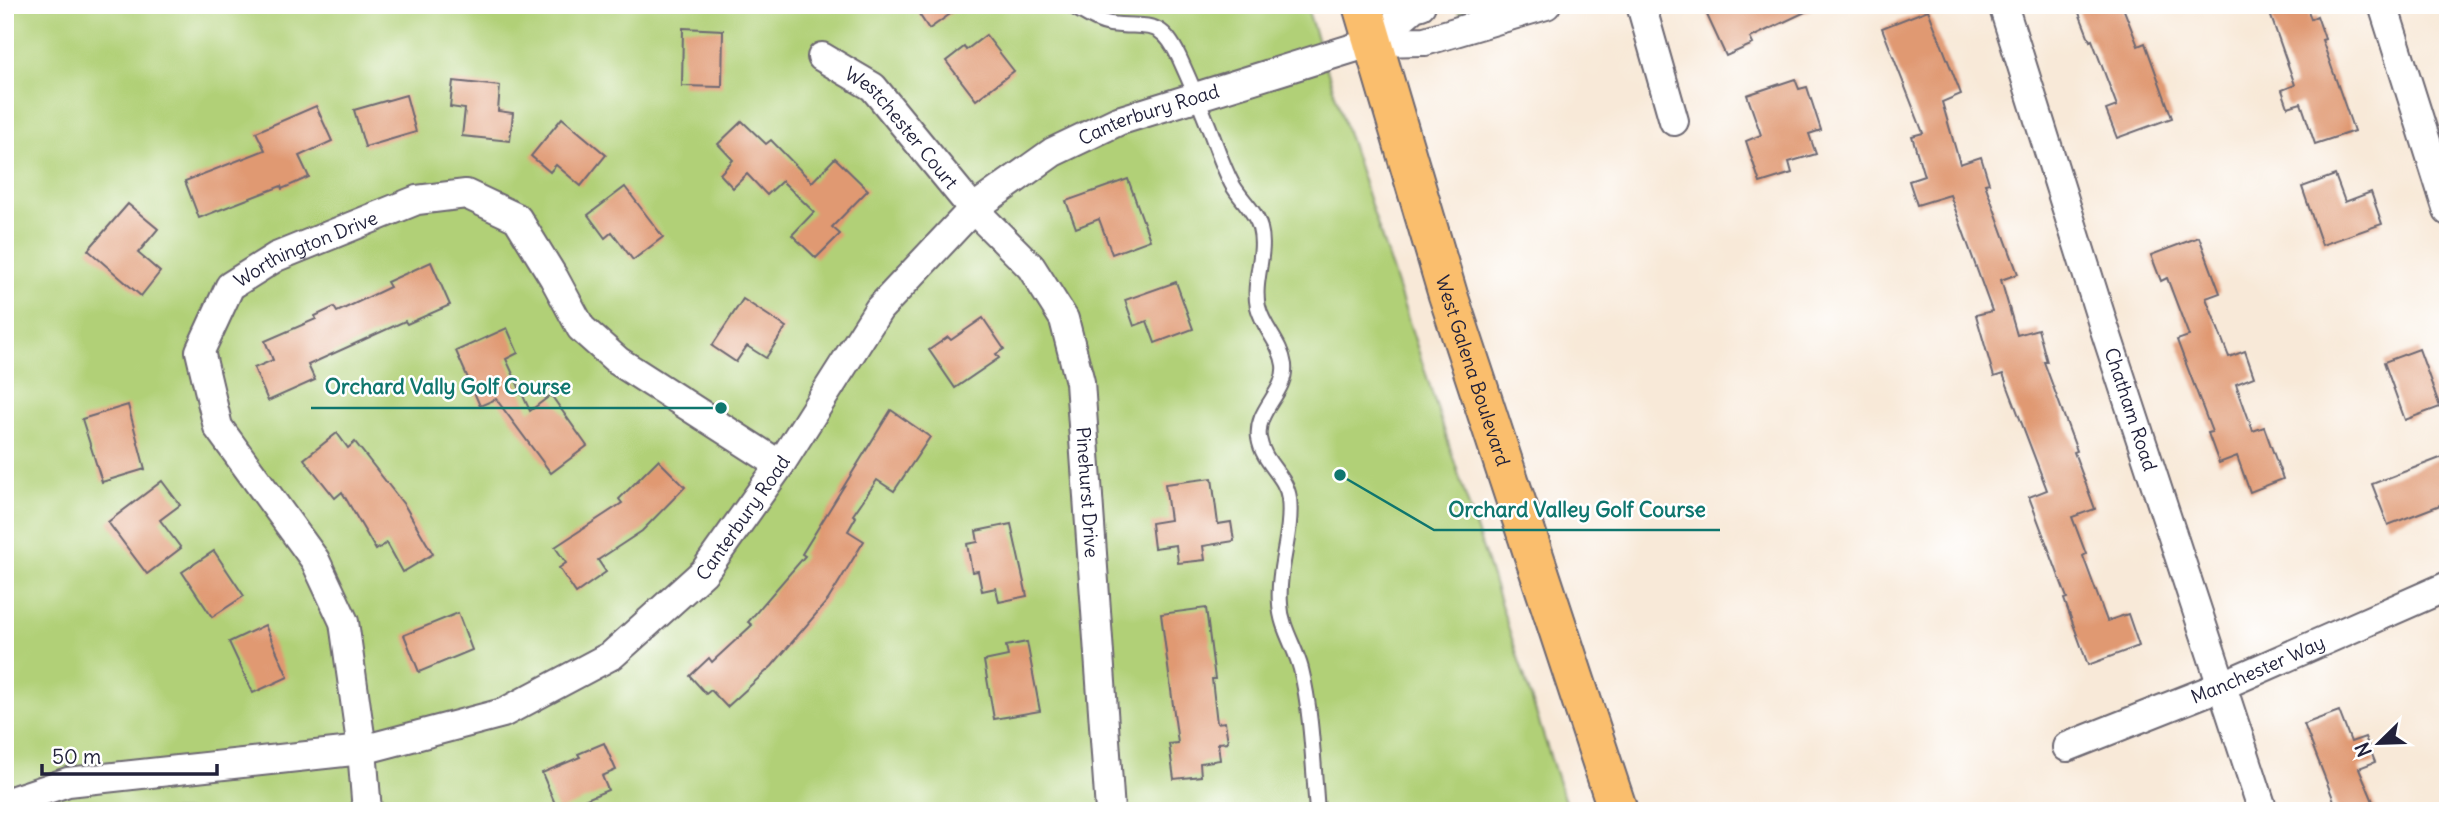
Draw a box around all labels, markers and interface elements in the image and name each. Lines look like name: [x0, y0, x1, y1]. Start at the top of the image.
street label: Westchester Court: [841, 61, 963, 194]
street label: Canterbury Road: [1074, 78, 1222, 150]
street label: Worthington Drive: [229, 205, 381, 293]
street label: West Galena Boulevard: [1431, 272, 1515, 469]
street label: Chatham Road: [2100, 344, 2162, 474]
callout: Orchard Vally Golf Course: [311, 366, 586, 408]
text: Orchard Vally Golf Course: [325, 373, 571, 400]
street label: Pinehurst Drive: [1071, 426, 1104, 559]
street label: Canterbury Road: [691, 451, 795, 586]
callout: Orchard Valley Golf Course: [1434, 488, 1720, 530]
text: Orchard Valley Golf Course: [1448, 496, 1706, 523]
street label: Manchester Way: [2187, 630, 2329, 709]
north arrow: [2344, 708, 2414, 778]
scale bar: [42, 732, 217, 776]
text: N: [2350, 739, 2377, 760]
text: 50 m: [52, 743, 101, 770]

